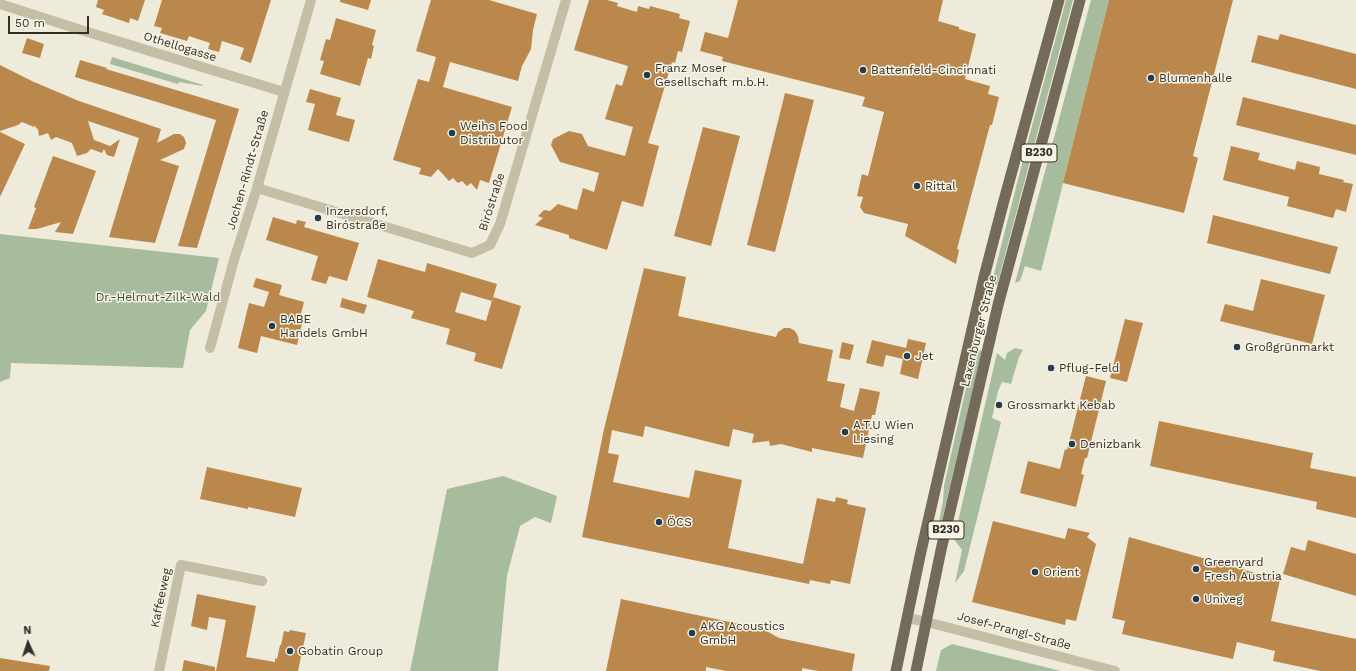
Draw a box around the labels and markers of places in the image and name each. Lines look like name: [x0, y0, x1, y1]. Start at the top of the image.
place label: Franz Moser Gesellschaft m.b.H.: [655, 61, 769, 89]
place label: Battenfeld-Cincinnati: [871, 63, 996, 77]
marker: Battenfeld-Cincinnati: [858, 65, 868, 75]
marker: Franz Moser Gesellschaft m.b.H.: [642, 70, 652, 80]
place label: Blumenhalle: [1159, 71, 1232, 85]
marker: Blumenhalle: [1146, 73, 1156, 83]
place label: Weihs Food Distributor: [460, 119, 528, 147]
marker: Weihs Food Distributor: [447, 128, 457, 138]
place label: Rittal: [925, 179, 956, 193]
marker: Rittal: [912, 181, 922, 191]
place label: Inzersdorf, Biróstraße: [326, 204, 388, 232]
marker: Inzersdorf, Biróstraße: [313, 213, 323, 223]
place label: BABE Handels GmbH: [280, 312, 368, 340]
marker: BABE Handels GmbH: [267, 321, 277, 331]
place label: Großgrünmarkt: [1245, 340, 1334, 354]
marker: Großgrünmarkt: [1232, 342, 1242, 352]
place label: Jet: [915, 349, 933, 363]
marker: Jet: [902, 351, 912, 361]
place label: Pflug-Feld: [1059, 361, 1119, 375]
marker: Pflug-Feld: [1046, 363, 1056, 373]
place label: Grossmarkt Kebab: [1007, 398, 1115, 412]
marker: Grossmarkt Kebab: [994, 400, 1004, 410]
place label: A.T.U Wien Liesing: [853, 418, 914, 446]
marker: A.T.U Wien Liesing: [840, 427, 850, 437]
place label: Denizbank: [1080, 437, 1141, 451]
marker: Denizbank: [1067, 439, 1077, 449]
place label: ÖCS: [667, 515, 692, 529]
marker: ÖCS: [654, 517, 664, 527]
place label: Greenyard Fresh Austria: [1204, 555, 1282, 583]
marker: Greenyard Fresh Austria: [1191, 564, 1201, 574]
place label: Orient: [1043, 565, 1079, 579]
marker: Orient: [1030, 567, 1040, 577]
place label: Univeg: [1204, 592, 1243, 606]
marker: Univeg: [1191, 594, 1201, 604]
place label: AKG Acoustics GmbH: [700, 619, 785, 647]
marker: AKG Acoustics GmbH: [687, 628, 697, 638]
place label: Gobatin Group: [298, 644, 383, 658]
marker: Gobatin Group: [285, 646, 295, 656]

